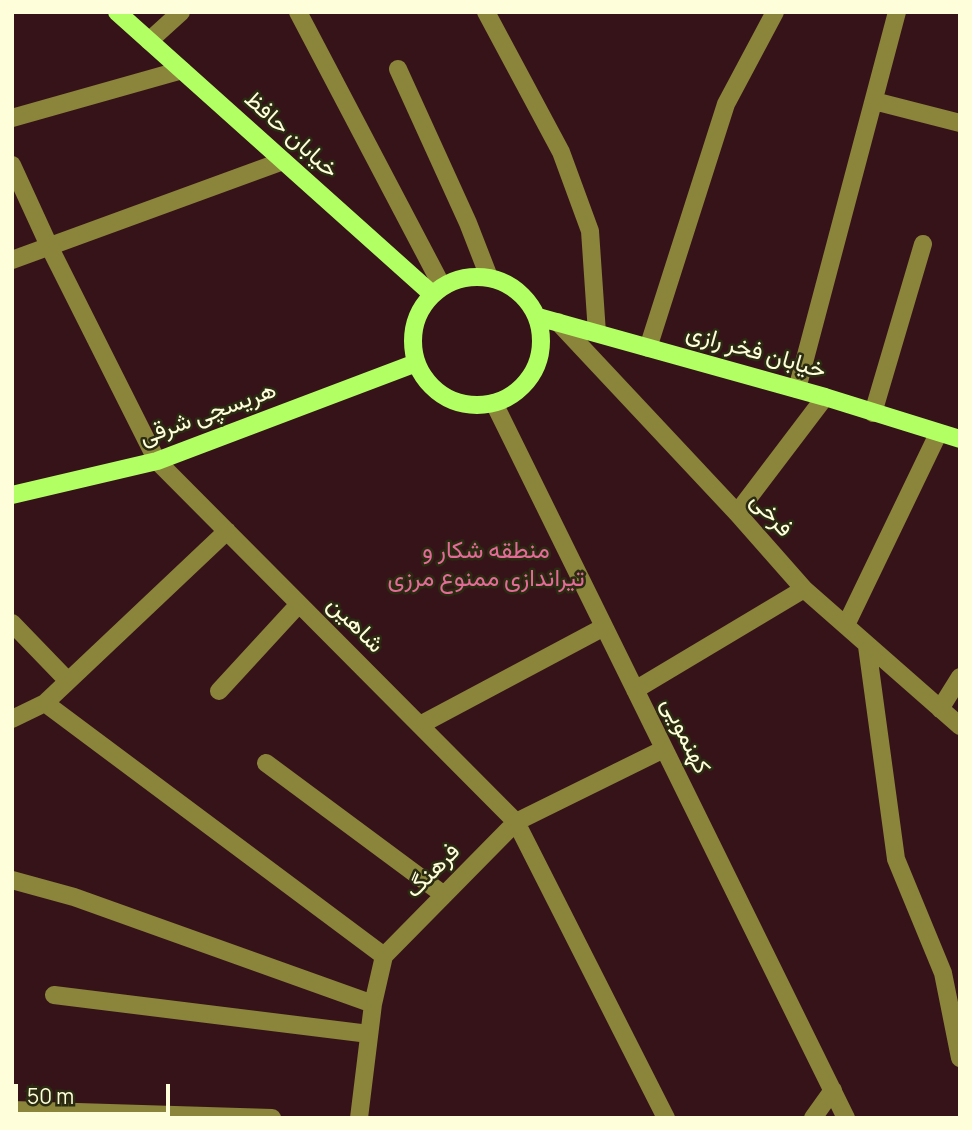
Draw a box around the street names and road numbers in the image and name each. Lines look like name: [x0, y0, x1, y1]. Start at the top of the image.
street label: خیابان حافظ: [238, 85, 344, 185]
street label: خیابان فخر رازی: [683, 318, 829, 386]
street label: هریسچی شرقی: [136, 376, 280, 452]
street label: فرخی: [744, 487, 798, 543]
street label: شاهین: [321, 591, 389, 659]
street label: کهنمویی: [654, 693, 716, 779]
street label: فرهنگ: [400, 838, 466, 904]

